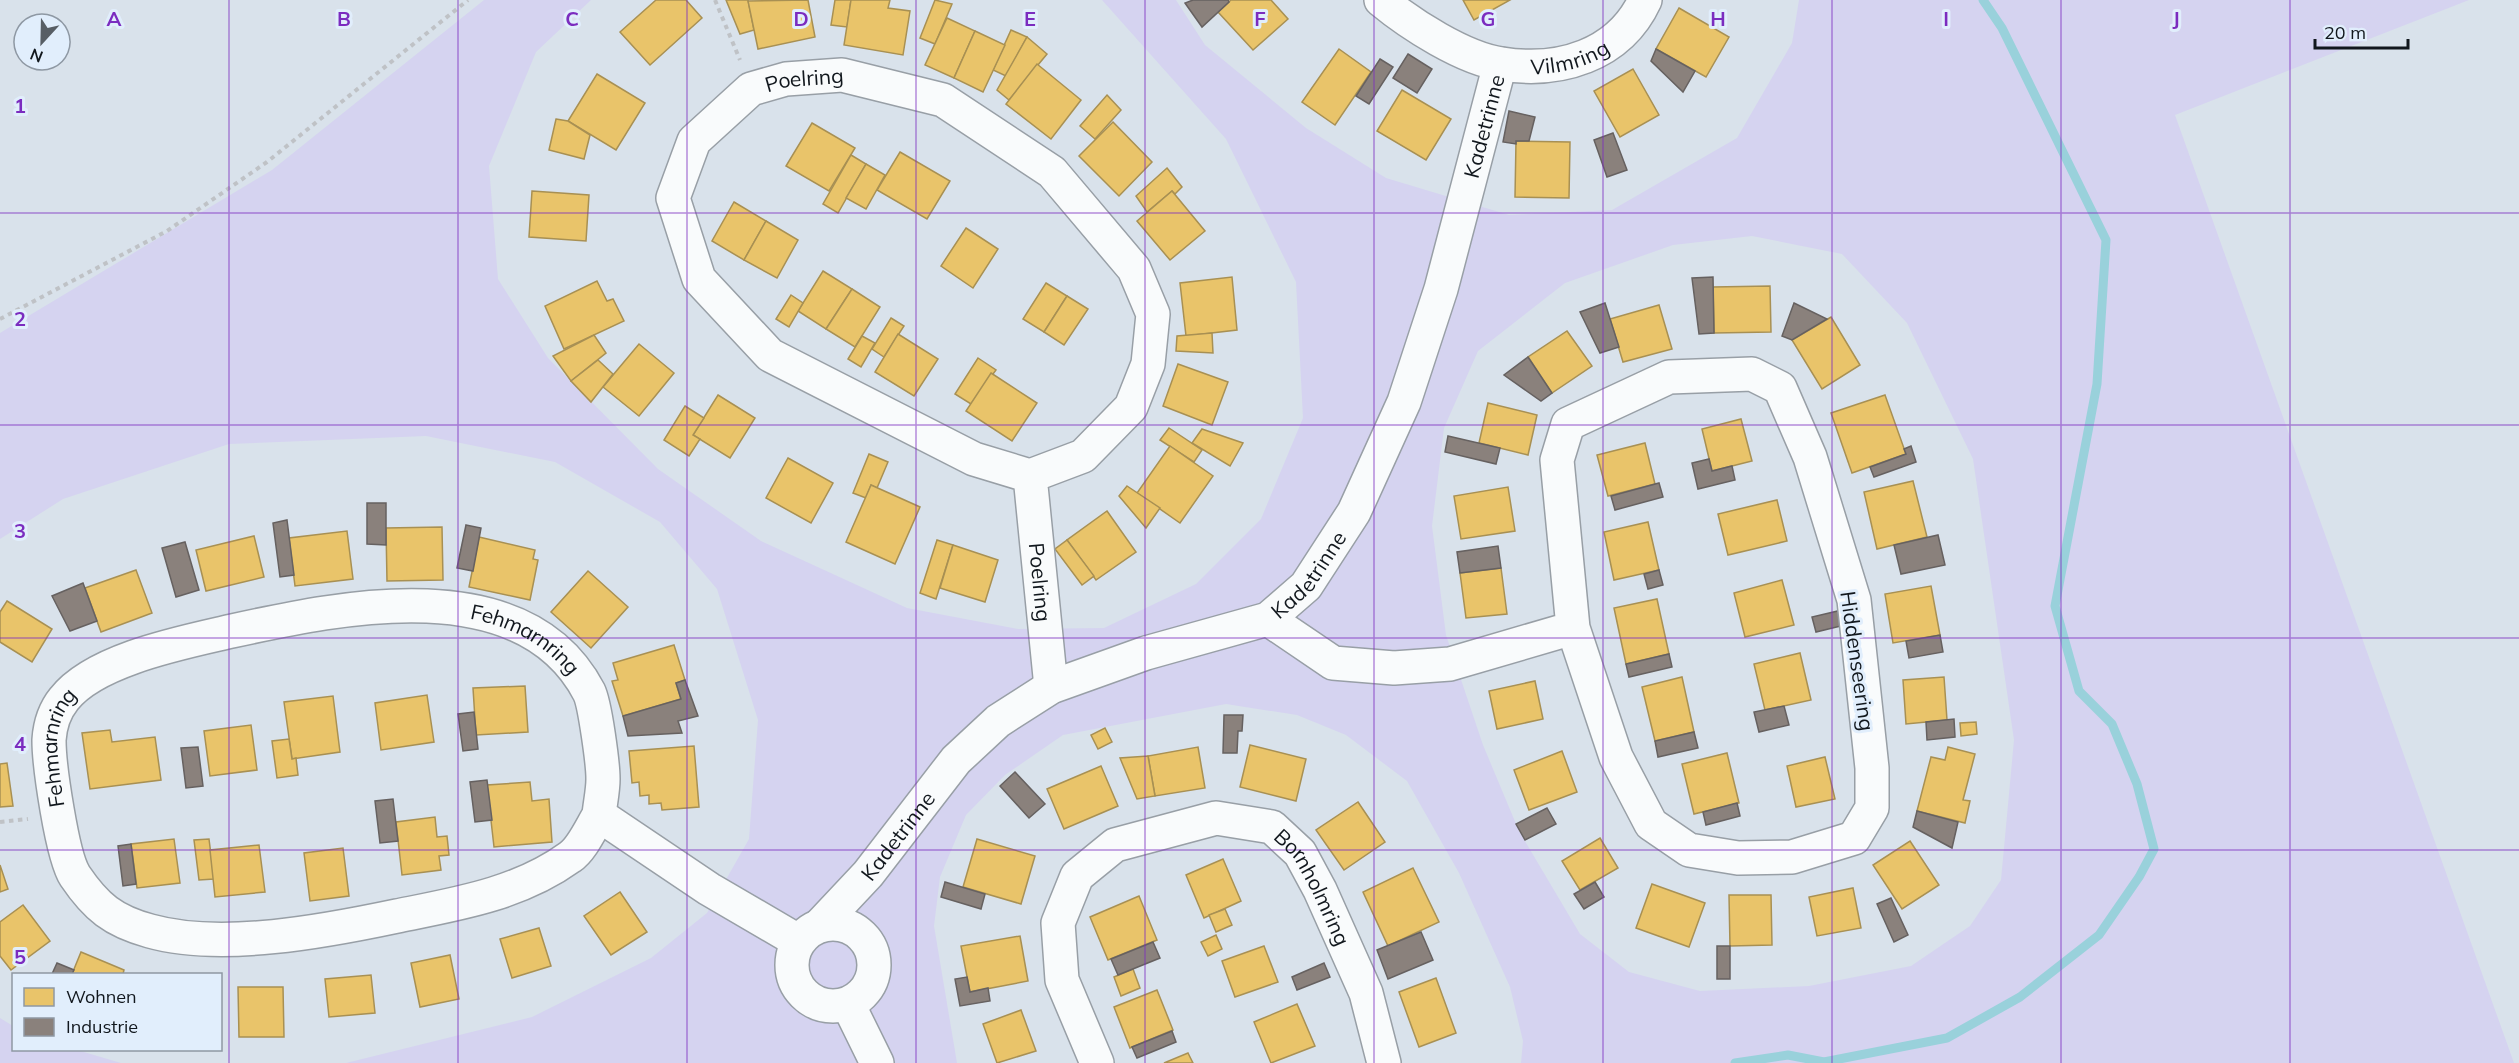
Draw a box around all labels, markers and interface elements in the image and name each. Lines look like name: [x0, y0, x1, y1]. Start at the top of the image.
text: A: [107, 6, 122, 31]
text: B: [337, 6, 351, 31]
text: C: [565, 6, 579, 31]
text: D: [793, 6, 809, 31]
text: E: [1024, 6, 1036, 31]
text: F: [1254, 6, 1266, 31]
text: G: [1481, 6, 1495, 31]
text: H: [1710, 6, 1726, 31]
text: I: [1943, 6, 1949, 31]
text: J: [2172, 6, 2180, 31]
north arrow: [12, 12, 72, 72]
scale bar: [2315, 12, 2408, 50]
text: 20 m: [2324, 21, 2366, 44]
street label: Vilmring: [1530, 34, 1614, 79]
text: N: [27, 44, 46, 67]
street label: Poelring: [762, 62, 845, 97]
street label: Kadetrinne: [1458, 72, 1510, 181]
text: 1: [14, 93, 26, 118]
text: 2: [14, 306, 26, 331]
text: 3: [14, 518, 26, 543]
street label: Kadetrinne: [1265, 526, 1351, 624]
street label: Poelring: [1024, 541, 1057, 623]
street label: Hiddenseering: [1835, 589, 1881, 733]
street label: Fehmarnring: [469, 598, 586, 679]
street label: Fehmarnring: [36, 682, 81, 809]
text: 4: [14, 731, 26, 756]
street label: Kadetrinne: [855, 786, 940, 886]
street label: Bornholmring: [1269, 823, 1356, 949]
text: 5: [14, 944, 26, 969]
legend: [12, 973, 222, 1051]
text: Wohnen: [66, 985, 137, 1008]
text: Industrie: [66, 1015, 138, 1038]

